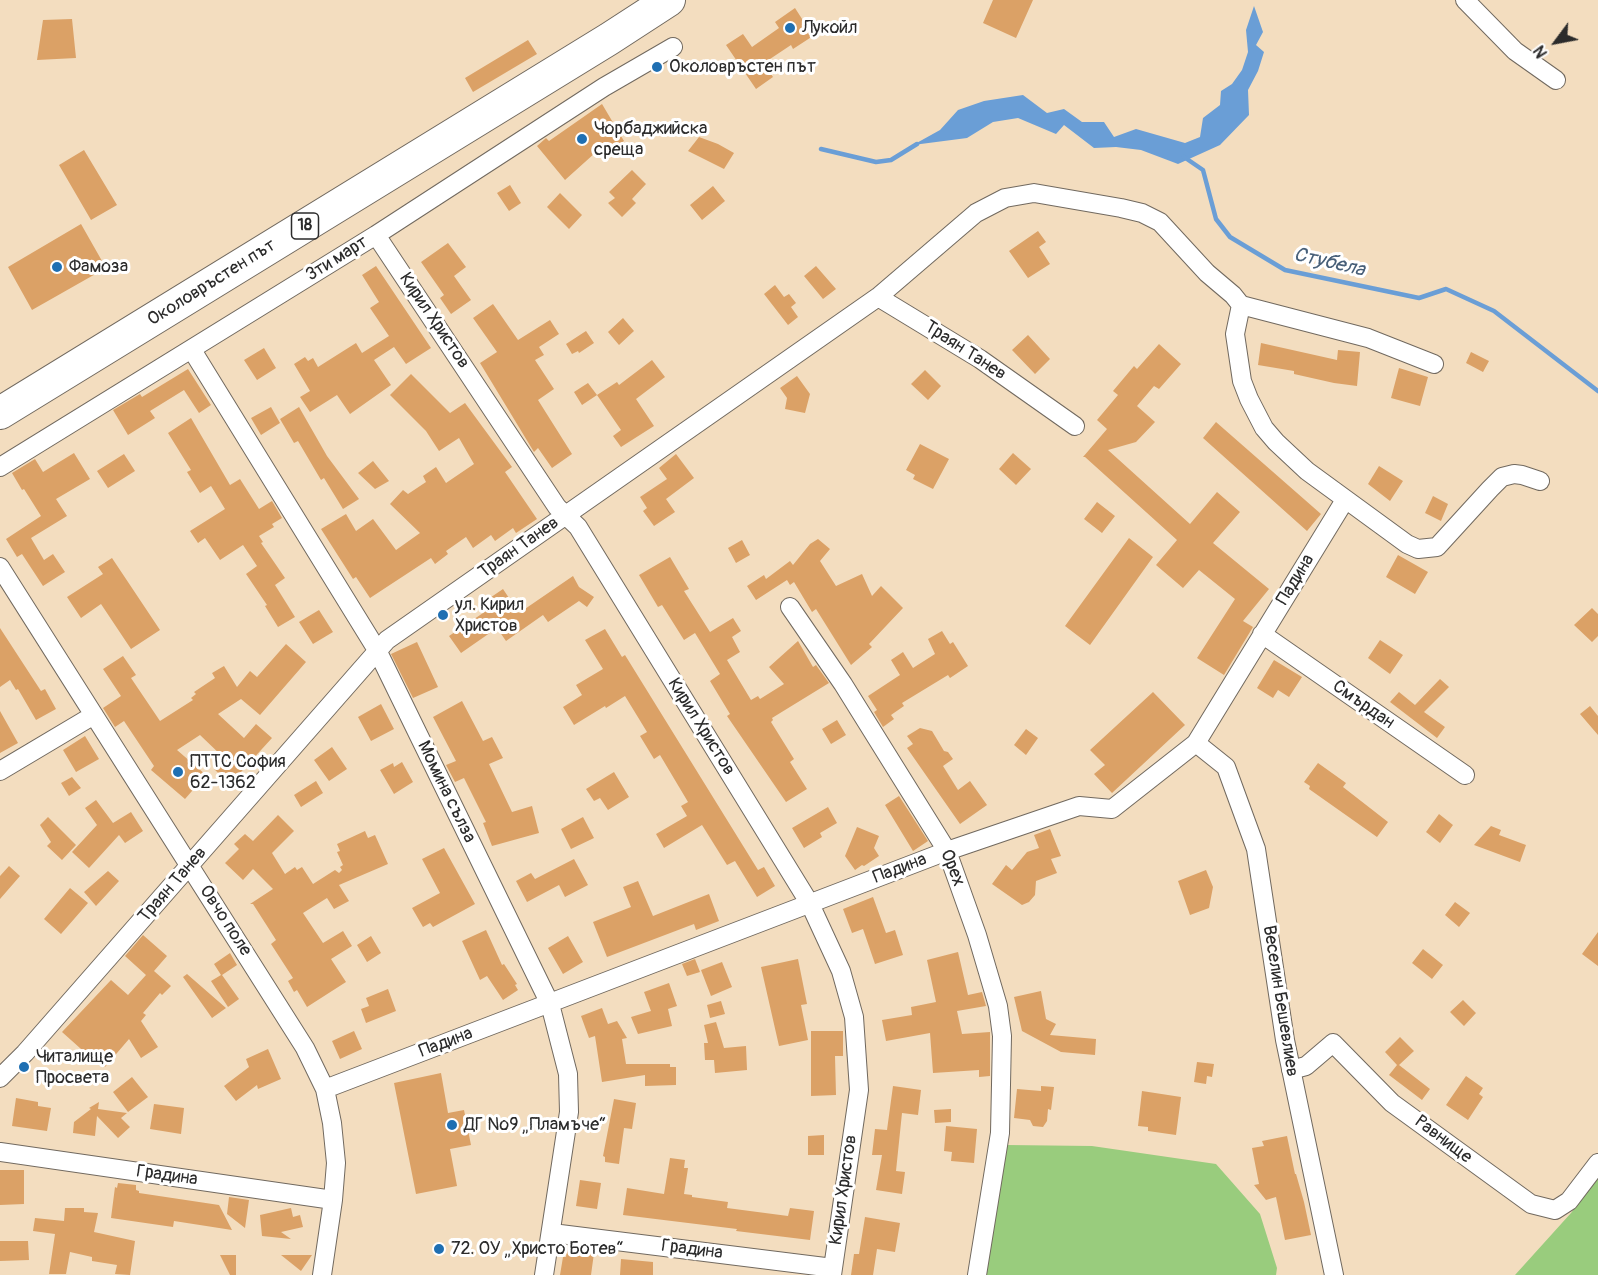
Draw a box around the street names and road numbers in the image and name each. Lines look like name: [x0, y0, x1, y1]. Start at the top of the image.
road number: 18: [292, 213, 318, 239]
street label: 3ти март: [302, 232, 372, 286]
street label: Околовръстен път: [144, 235, 280, 331]
street label: Кирил Христов: [394, 269, 474, 373]
street label: Траян Танев: [920, 317, 1010, 385]
street label: Траян Танев: [475, 512, 563, 584]
street label: Падина: [1272, 551, 1320, 609]
street label: Кирил Христов: [663, 674, 739, 780]
street label: Смърдан: [1328, 676, 1398, 734]
street label: Момина сълза: [412, 738, 480, 846]
street label: Траян Танев: [134, 843, 212, 927]
street label: Орех: [935, 846, 969, 890]
street label: Падина: [870, 849, 930, 889]
street label: Овчо поле: [194, 882, 256, 960]
street label: Веселин Бешевлиев: [1257, 924, 1303, 1078]
street label: Падина: [416, 1023, 476, 1063]
street label: Равнище: [1410, 1111, 1476, 1169]
street label: Кирил Христов: [826, 1134, 862, 1246]
street label: Градина: [135, 1161, 199, 1191]
street label: Градина: [660, 1236, 724, 1264]

